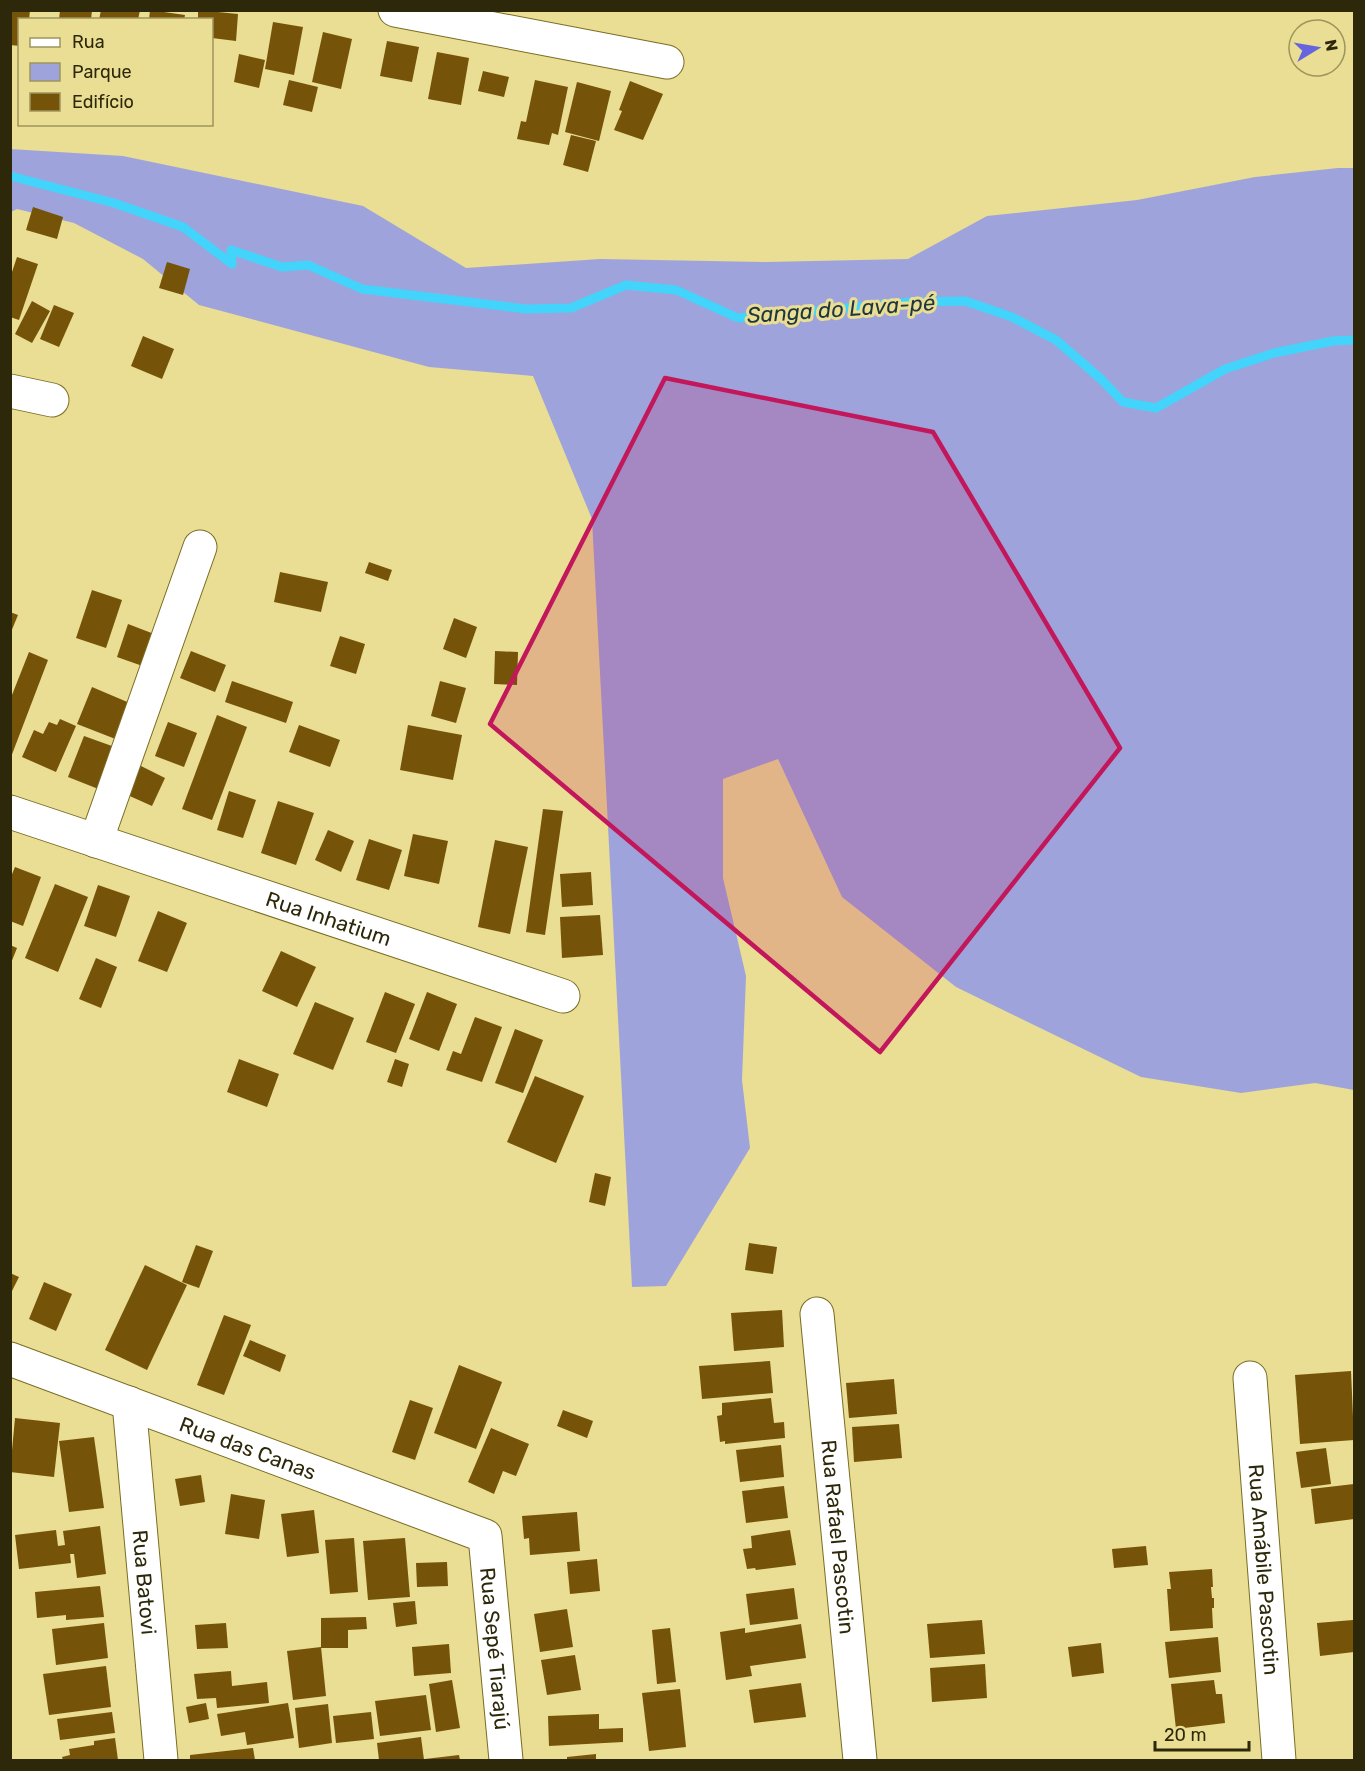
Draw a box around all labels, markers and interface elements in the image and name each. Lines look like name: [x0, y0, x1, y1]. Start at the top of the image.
legend: [18, 18, 213, 126]
north arrow: [1287, 18, 1347, 78]
text: Rua: [72, 31, 105, 53]
text: N: [1321, 38, 1342, 53]
text: Parque: [72, 61, 132, 83]
text: Edifício: [72, 91, 134, 113]
water label: Sanga do Lava-pé: [746, 289, 936, 329]
street label: Rua Inhatium: [263, 886, 395, 951]
street label: Rua das Canas: [176, 1411, 320, 1485]
street label: Rua Rafael Pascotin: [817, 1439, 860, 1635]
street label: Rua Amábile Pascotin: [1244, 1463, 1285, 1676]
street label: Rua Batovi: [128, 1529, 162, 1636]
street label: Rua Sepé Tiarajú: [475, 1566, 516, 1731]
scale bar: [1155, 1714, 1250, 1752]
text: 20 m: [1164, 1724, 1206, 1746]

